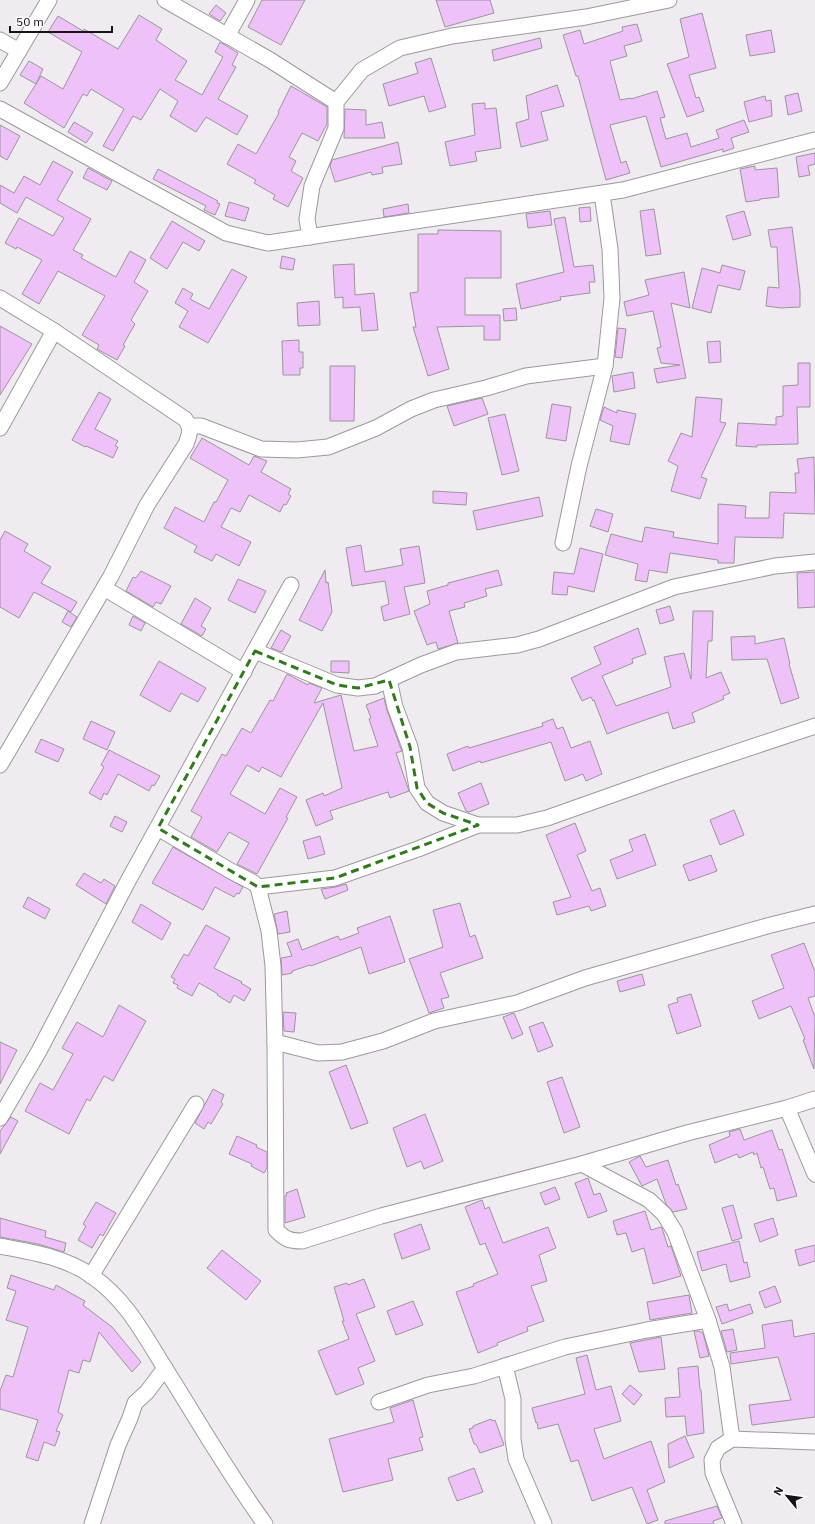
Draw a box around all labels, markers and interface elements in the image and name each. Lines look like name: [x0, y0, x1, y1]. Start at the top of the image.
scale bar: [10, 8, 112, 34]
text: 50 m: [16, 14, 44, 29]
north arrow: [767, 1476, 807, 1516]
text: N: [770, 1484, 786, 1498]

